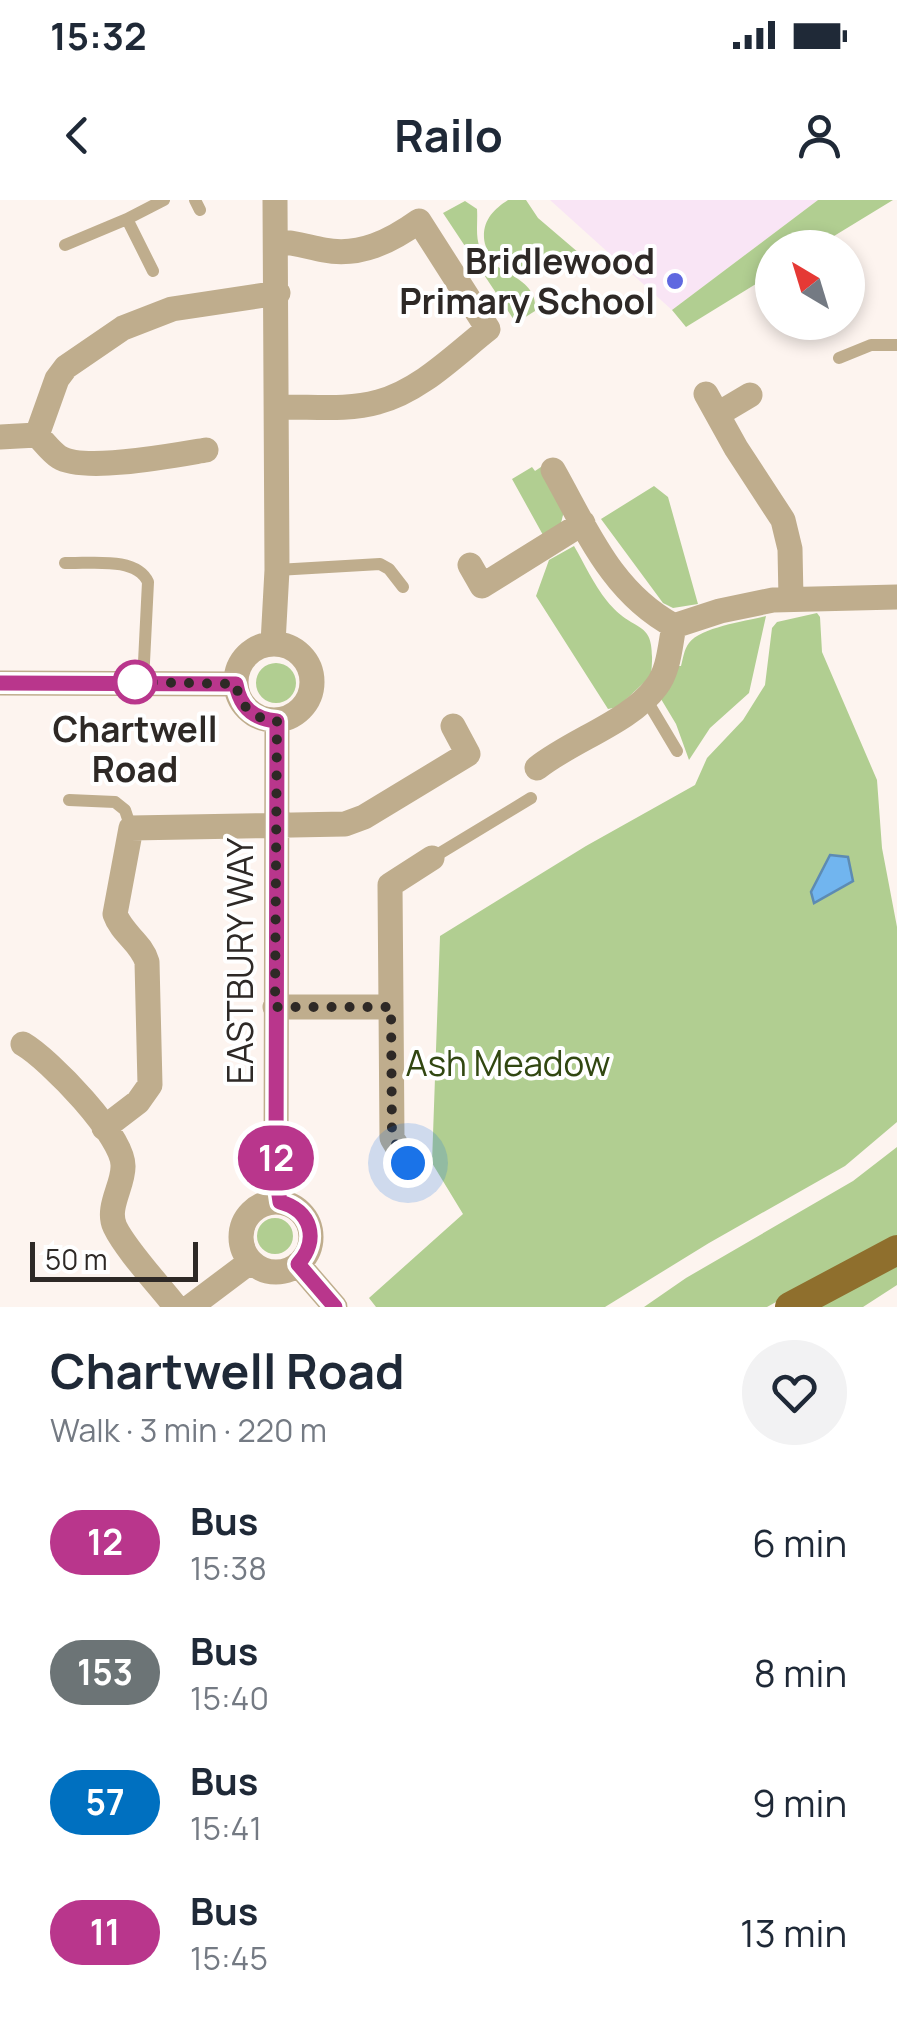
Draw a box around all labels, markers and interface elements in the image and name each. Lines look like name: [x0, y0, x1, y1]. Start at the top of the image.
text: 15:32: [50, 9, 147, 61]
text: Railo: [394, 104, 503, 166]
icon: back: [50, 108, 105, 163]
icon: person: [792, 108, 847, 163]
north arrow: [755, 230, 865, 340]
map controls: [755, 230, 865, 340]
place label: Bridlewood Primary School: [399, 237, 655, 325]
marker: Bridlewood Primary School: [664, 270, 686, 292]
marker: Chartwell Road: [114, 661, 156, 703]
place label: Chartwell Road: [52, 705, 218, 793]
street label: EASTBURY WAY: [216, 837, 264, 1084]
park label: Ash Meadow: [406, 1039, 611, 1087]
line badge: 12: [231, 1126, 321, 1190]
text: 12: [258, 1134, 294, 1182]
your location: [383, 1138, 433, 1188]
scale bar: [30, 1237, 198, 1282]
text: 50 m: [45, 1240, 108, 1278]
text: Chartwell Road: [50, 1338, 405, 1403]
button: heart: [742, 1340, 847, 1445]
text: Walk · 3 min · 220 m: [50, 1408, 327, 1452]
text: Bus: [190, 1494, 258, 1546]
text: 6 min: [752, 1516, 847, 1568]
text: 12: [87, 1518, 123, 1566]
text: 15:38: [190, 1546, 267, 1590]
text: Bus: [190, 1624, 258, 1676]
text: 8 min: [754, 1646, 847, 1698]
text: 153: [77, 1648, 133, 1696]
text: 15:40: [190, 1676, 269, 1720]
text: Bus: [190, 1754, 258, 1806]
text: 9 min: [752, 1776, 847, 1828]
text: 57: [85, 1778, 125, 1826]
text: 15:41: [190, 1806, 262, 1850]
text: Bus: [190, 1884, 258, 1936]
text: 13 min: [740, 1906, 847, 1958]
text: 11: [90, 1908, 120, 1956]
text: 15:45: [190, 1936, 268, 1980]

